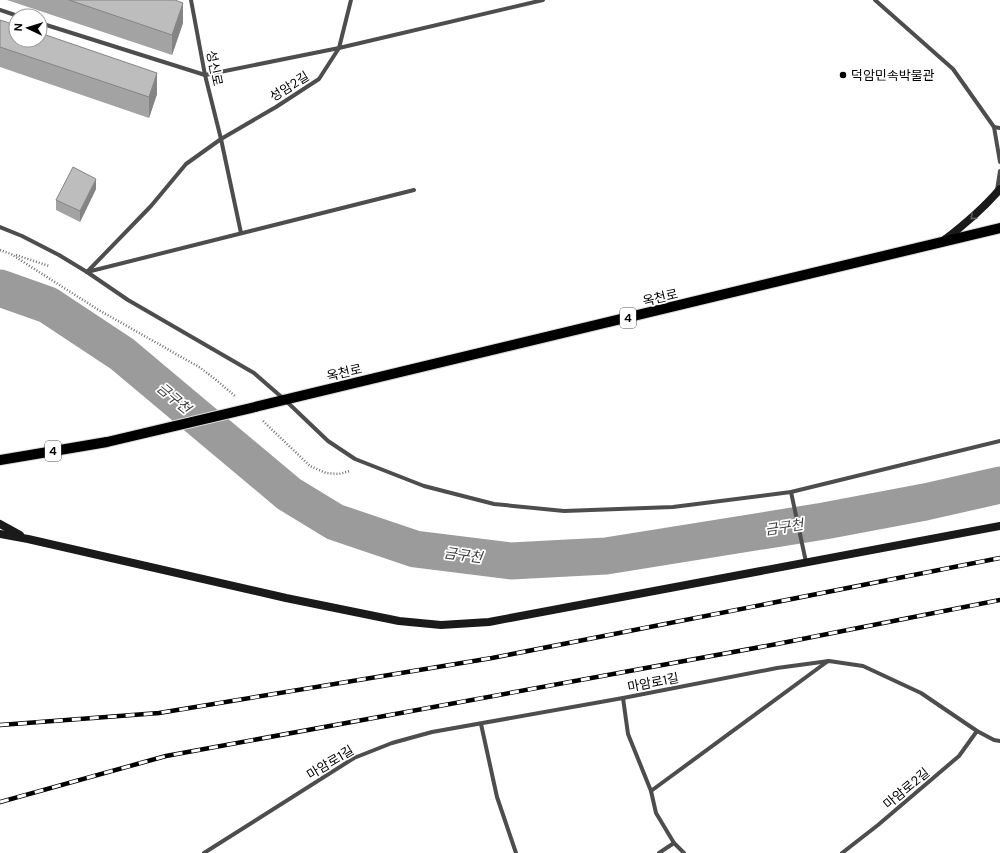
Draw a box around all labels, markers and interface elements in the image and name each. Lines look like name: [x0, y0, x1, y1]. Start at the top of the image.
north arrow: [8, 8, 48, 48]
text: N: [11, 23, 25, 32]
street label: 성신로: [202, 49, 227, 87]
place label: 덕암민속박물관: [851, 67, 935, 84]
street label: 성암2길: [266, 68, 312, 105]
marker: 덕암민속박물관: [838, 70, 848, 80]
one-way arrow: [971, 213, 978, 220]
street label: 옥천로: [641, 285, 680, 310]
road number: 4: [620, 308, 636, 328]
street label: 옥천로: [325, 360, 364, 385]
water label: 금구천: [153, 379, 195, 418]
road number: 4: [45, 441, 61, 461]
water label: 금구천: [764, 515, 806, 539]
water label: 금구천: [443, 543, 484, 567]
street label: 마암로1길: [626, 669, 680, 696]
street label: 마암로1길: [304, 742, 357, 783]
street label: 마암로2길: [880, 764, 933, 813]

